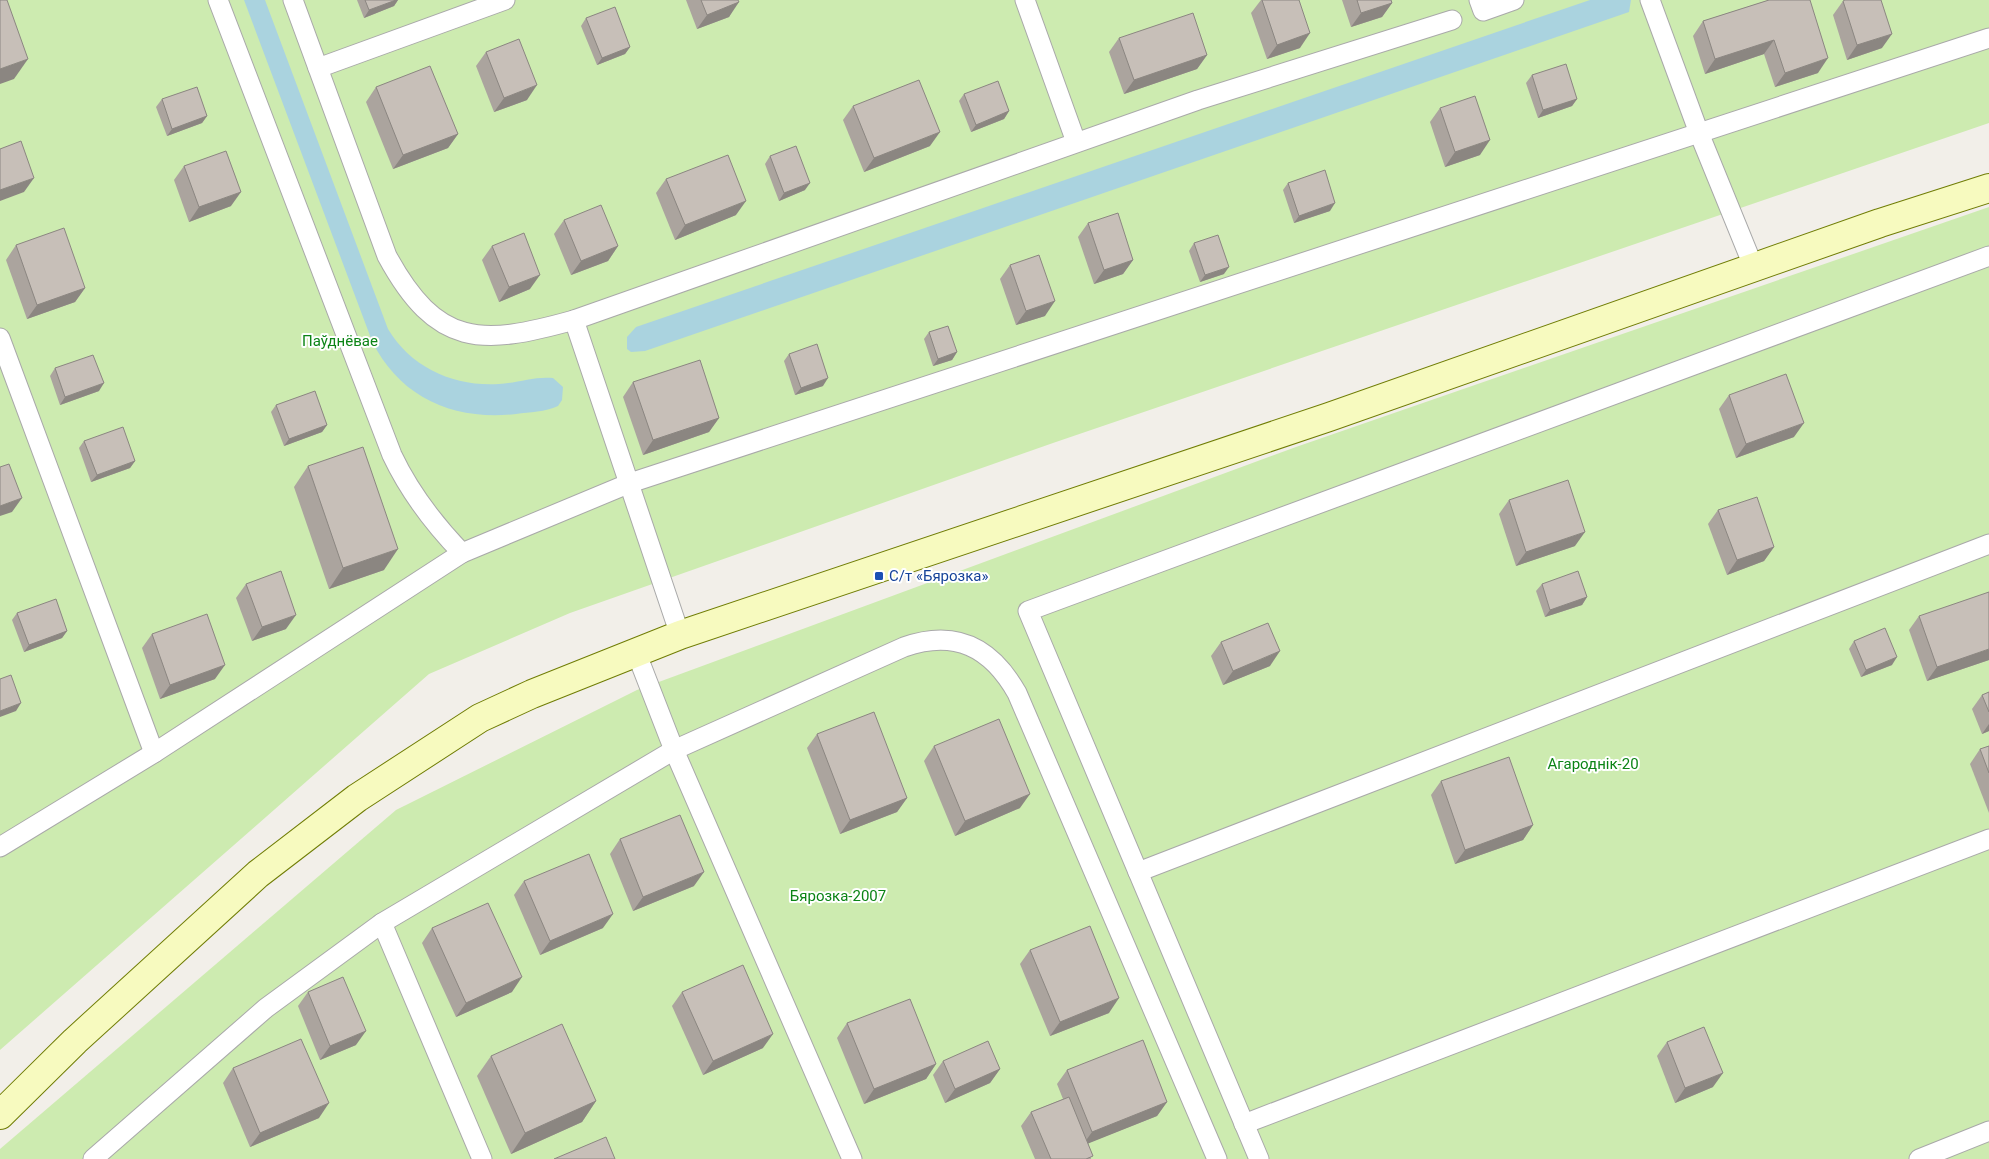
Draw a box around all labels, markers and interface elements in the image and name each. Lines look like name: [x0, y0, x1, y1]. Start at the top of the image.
park label: Паўднёвае: [302, 332, 378, 350]
place label: С/т «Бярозка»: [889, 567, 989, 585]
marker: С/т «Бярозка»: [873, 570, 885, 582]
park label: Агароднік-20: [1547, 755, 1639, 773]
park label: Бярозка-2007: [790, 887, 886, 905]

